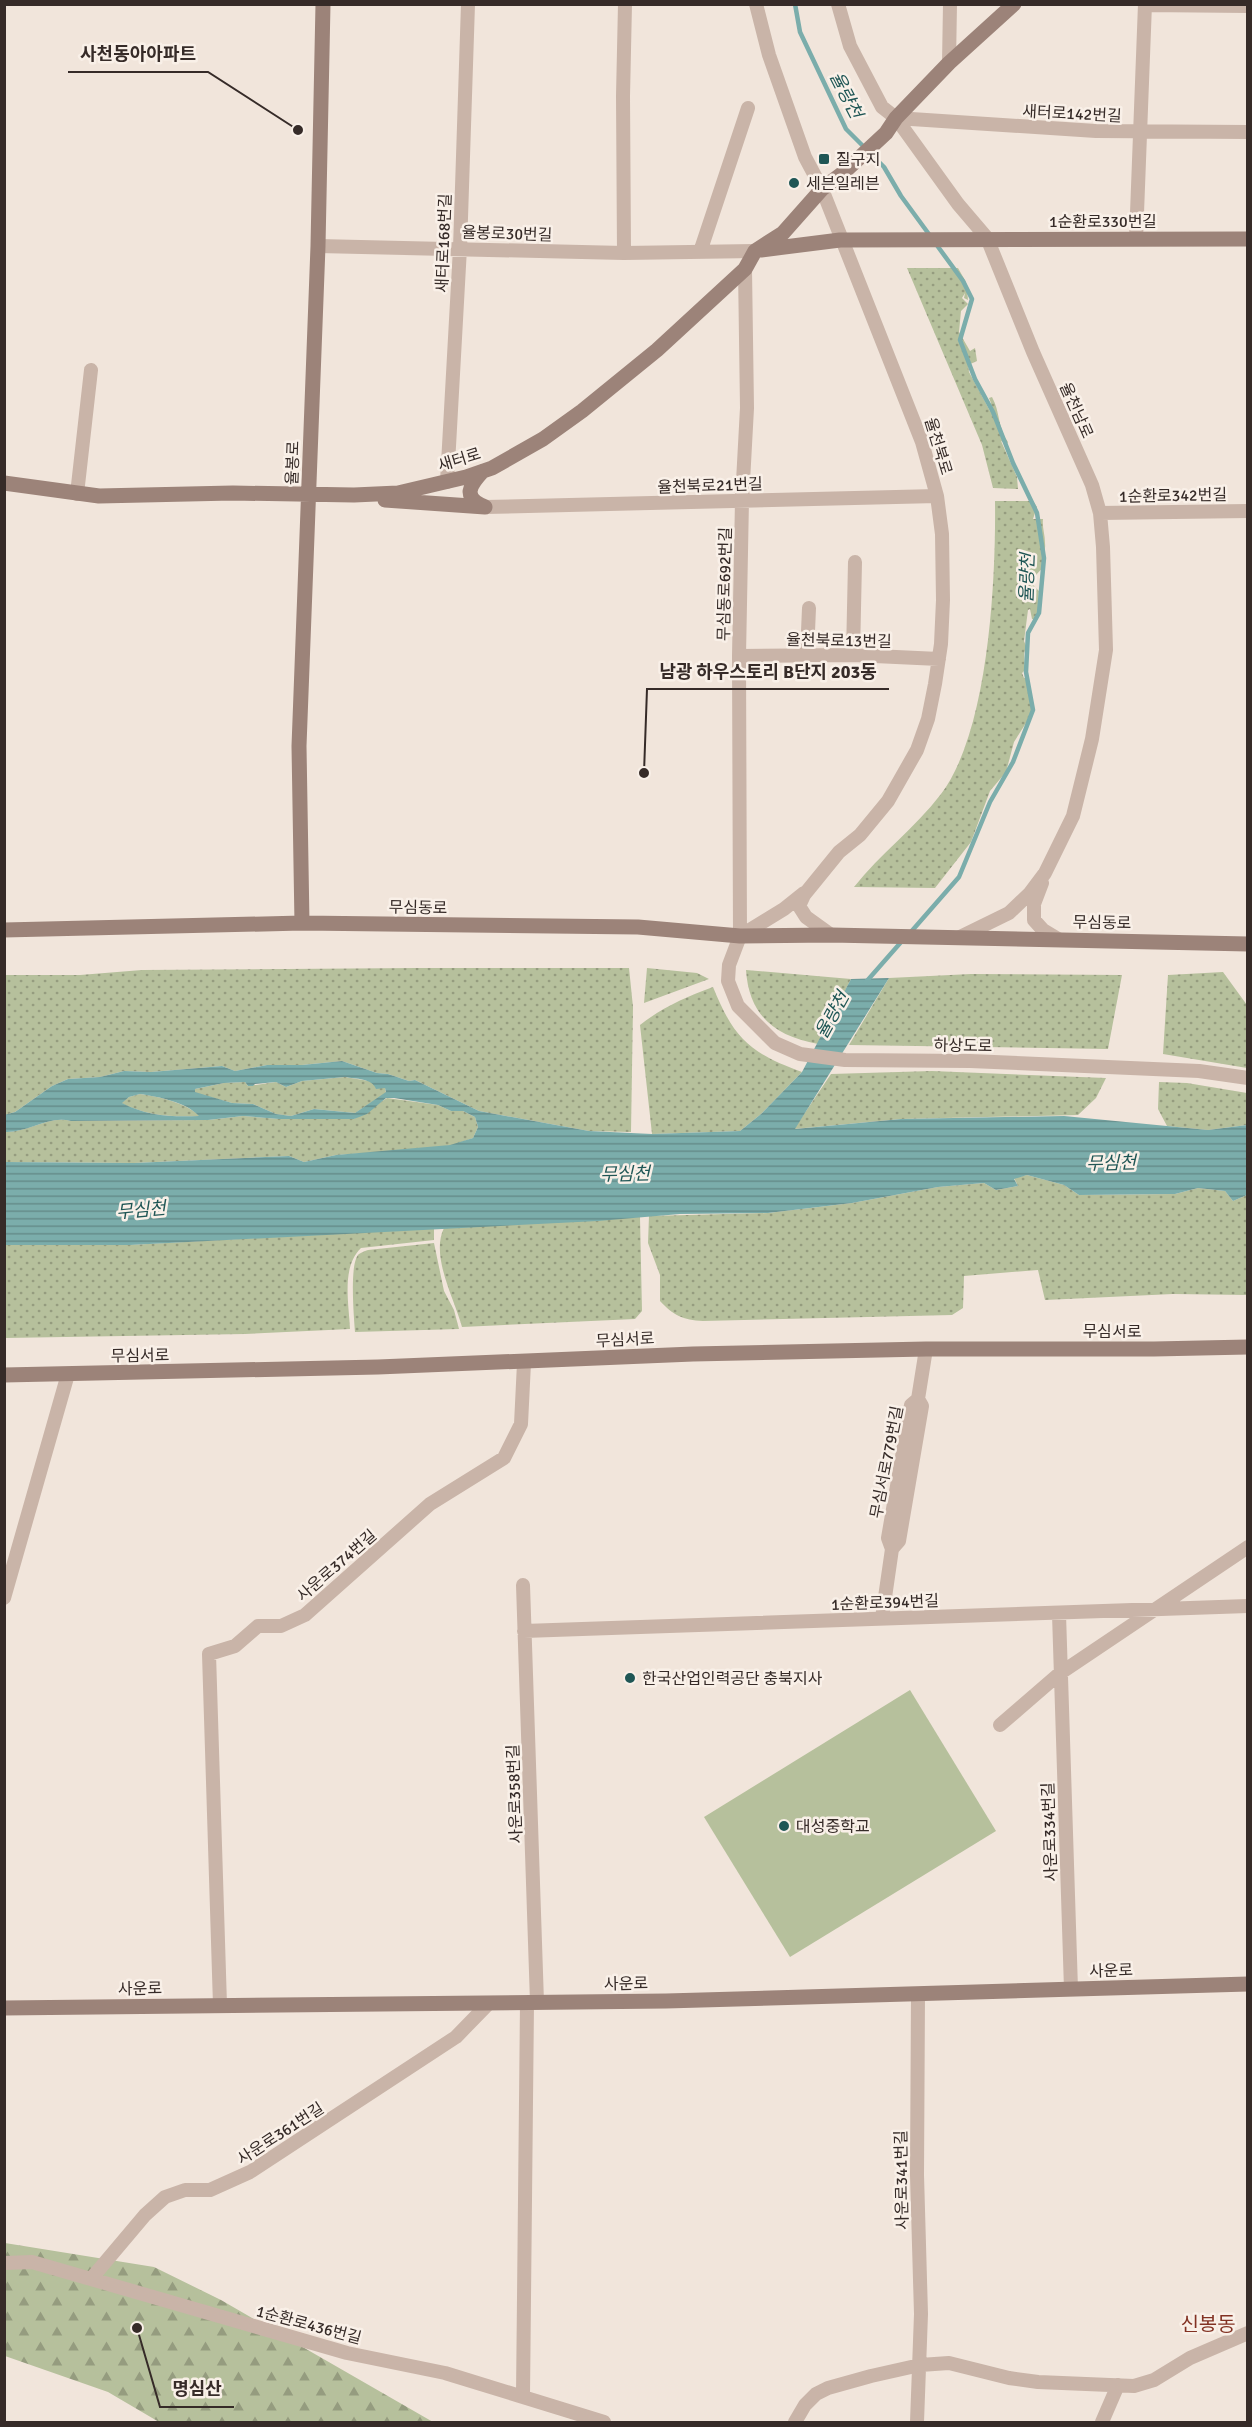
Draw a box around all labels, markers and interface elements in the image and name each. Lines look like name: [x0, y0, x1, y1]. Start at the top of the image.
callout: 사천동아아파트: [68, 36, 208, 72]
text: 사천동아아파트: [80, 43, 196, 65]
water label: 율량천: [825, 68, 868, 124]
street label: 새터로142번길: [1022, 101, 1122, 127]
place label: 질구지: [836, 150, 880, 170]
marker: 질구지: [817, 152, 831, 166]
place label: 세븐일레븐: [806, 174, 880, 194]
marker: 세븐일레븐: [787, 176, 801, 190]
street label: 새터로168번길: [432, 193, 456, 293]
street label: 1순환로330번길: [1049, 212, 1157, 232]
street label: 율봉로30번길: [461, 222, 553, 246]
street label: 율천남로: [1055, 379, 1097, 442]
street label: 율천북로: [920, 415, 956, 478]
street label: 율봉로: [282, 440, 304, 485]
street label: 새터로: [435, 444, 484, 476]
street label: 율천북로21번길: [657, 474, 763, 498]
street label: 1순환로342번길: [1119, 485, 1227, 507]
street label: 무심동로692번길: [714, 527, 736, 641]
water label: 율량천: [1015, 550, 1039, 603]
street label: 율천북로13번길: [786, 630, 892, 652]
callout: 남광 하우스토리 B단지 203동: [647, 653, 889, 689]
text: 남광 하우스토리 B단지 203동: [659, 661, 877, 683]
street label: 무심동로: [388, 897, 448, 919]
street label: 무심동로: [1072, 912, 1132, 934]
water label: 율량천: [810, 986, 855, 1042]
street label: 하상도로: [933, 1035, 993, 1057]
water label: 무심천: [1086, 1152, 1138, 1174]
water label: 무심천: [600, 1163, 652, 1185]
water label: 무심천: [115, 1197, 169, 1223]
street label: 무심서로: [1083, 1322, 1142, 1342]
street label: 무심서로: [595, 1328, 655, 1352]
street label: 무심서로: [110, 1345, 170, 1367]
street label: 무심서로779번길: [866, 1404, 908, 1520]
street label: 사운로374번길: [293, 1526, 381, 1606]
street label: 1순환로394번길: [831, 1591, 939, 1615]
place label: 한국산업인력공단 충북지사: [642, 1669, 822, 1689]
marker: 한국산업인력공단 충북지사: [623, 1671, 637, 1685]
street label: 사운로358번길: [503, 1744, 527, 1844]
street label: 사운로334번길: [1038, 1782, 1062, 1882]
place label: 대성중학교: [796, 1817, 870, 1837]
marker: 대성중학교: [777, 1819, 791, 1833]
street label: 사운로: [1089, 1960, 1134, 1982]
street label: 사운로: [604, 1974, 649, 1994]
street label: 사운로: [118, 1979, 163, 1999]
street label: 사운로361번길: [233, 2098, 328, 2169]
street label: 사운로341번길: [891, 2130, 913, 2230]
street label: 1순환로436번길: [254, 2301, 364, 2349]
district label: 신봉동: [1180, 2312, 1236, 2337]
callout: 명심산: [160, 2371, 234, 2407]
text: 명심산: [172, 2378, 222, 2400]

